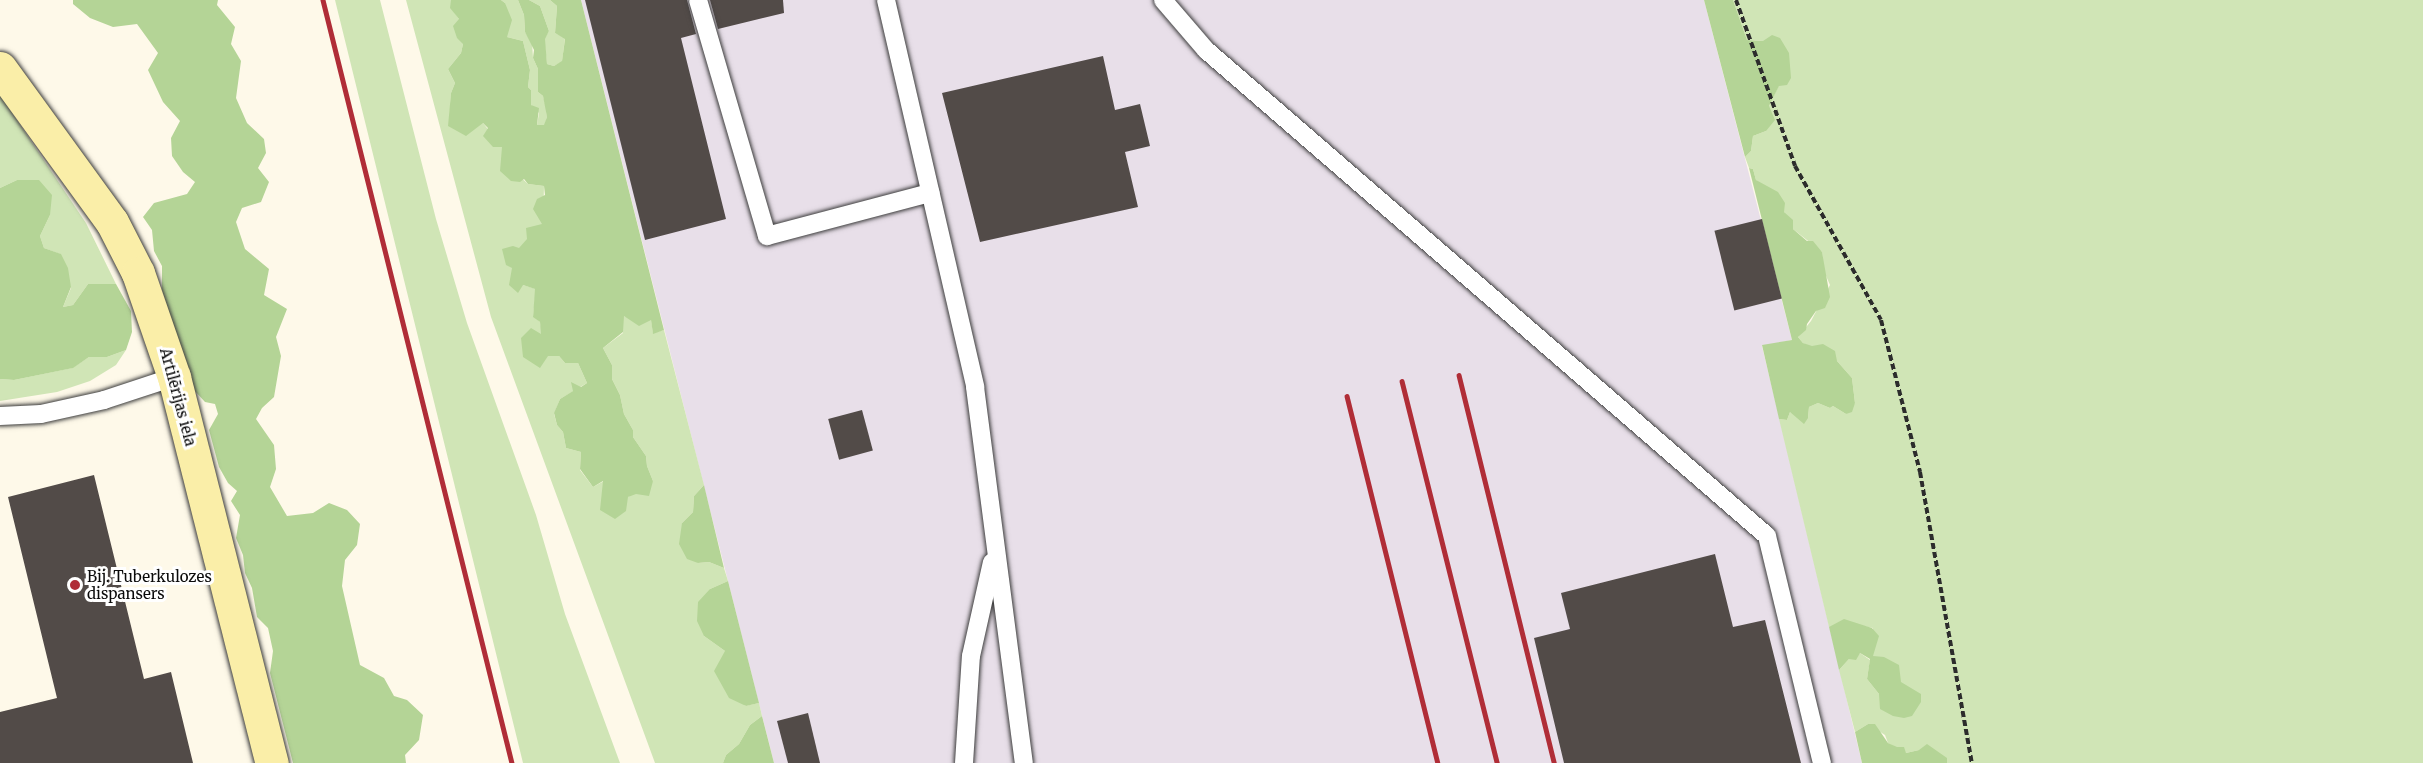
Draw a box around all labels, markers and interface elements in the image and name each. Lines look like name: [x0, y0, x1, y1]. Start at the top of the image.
street label: Artilērijas iela: [156, 346, 200, 448]
place label: Bij. Tuberkulozes dispansers: [87, 567, 212, 602]
marker: Bij. Tuberkulozes dispansers: [68, 578, 82, 592]

